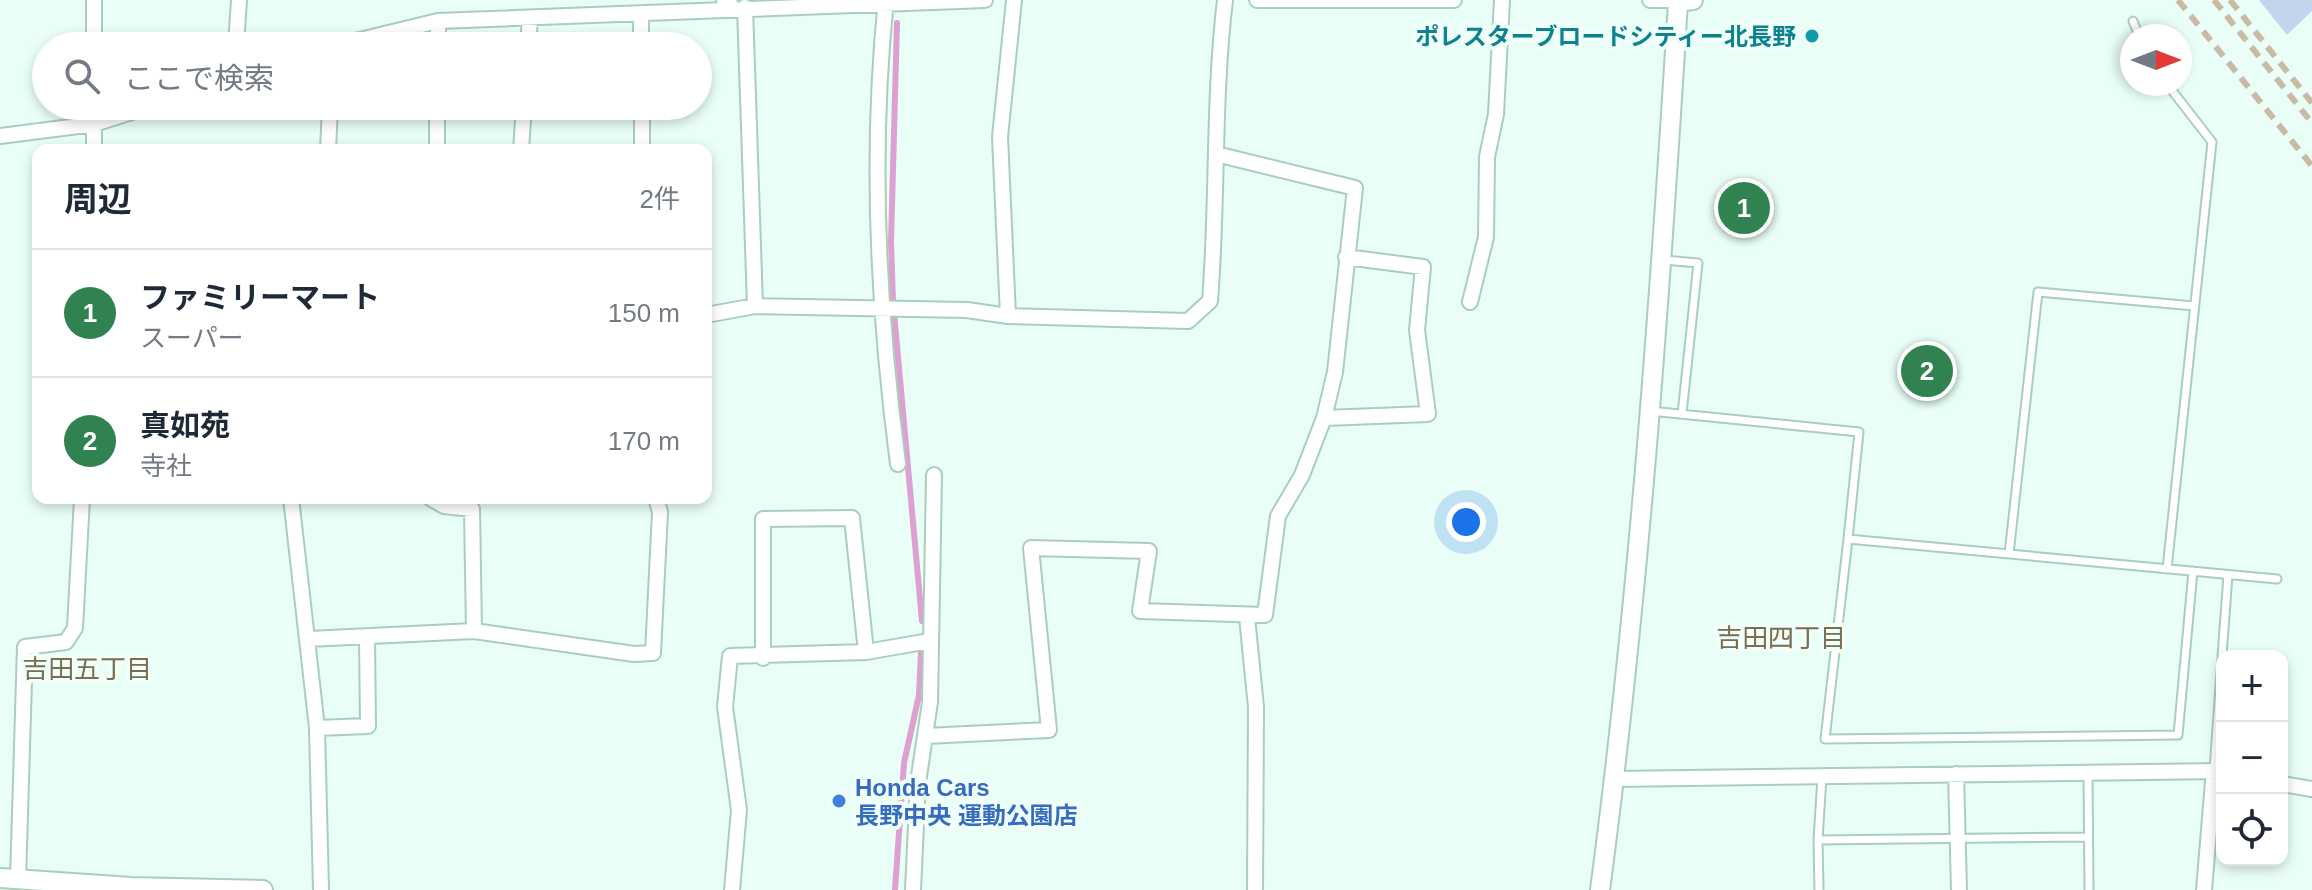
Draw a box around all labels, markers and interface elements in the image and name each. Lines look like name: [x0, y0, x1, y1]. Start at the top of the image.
place label: ポレスターブロードシティー北長野: [1415, 23, 1796, 50]
north arrow: [2120, 24, 2192, 96]
marker: ポレスターブロードシティー北長野: [1803, 27, 1821, 45]
search box: [32, 32, 712, 120]
icon: search: [60, 54, 104, 98]
text: ここで検索: [124, 62, 274, 95]
pin: 1: [1718, 178, 1770, 238]
text: 周辺: [64, 180, 132, 218]
text: 2件: [640, 184, 680, 214]
text: ファミリーマート: [140, 281, 380, 314]
text: 1: [83, 298, 97, 328]
text: 150 m: [608, 298, 680, 328]
text: スーパー: [140, 323, 244, 353]
pin: 2: [1901, 341, 1953, 401]
text: 真如苑: [140, 409, 230, 442]
text: 2: [83, 426, 97, 456]
text: 170 m: [608, 426, 680, 456]
text: 寺社: [140, 451, 192, 481]
your location: [1446, 502, 1486, 542]
district label: 吉田四丁目: [1716, 623, 1846, 653]
map controls: [2216, 650, 2288, 866]
button: +: [2216, 650, 2288, 722]
district label: 吉田五丁目: [22, 654, 152, 684]
button: −: [2216, 722, 2288, 794]
place label: Honda Cars 長野中央 運動公園店: [855, 774, 1078, 829]
marker: Honda Cars 長野中央 運動公園店: [830, 792, 848, 810]
button: locate: [2216, 794, 2288, 866]

